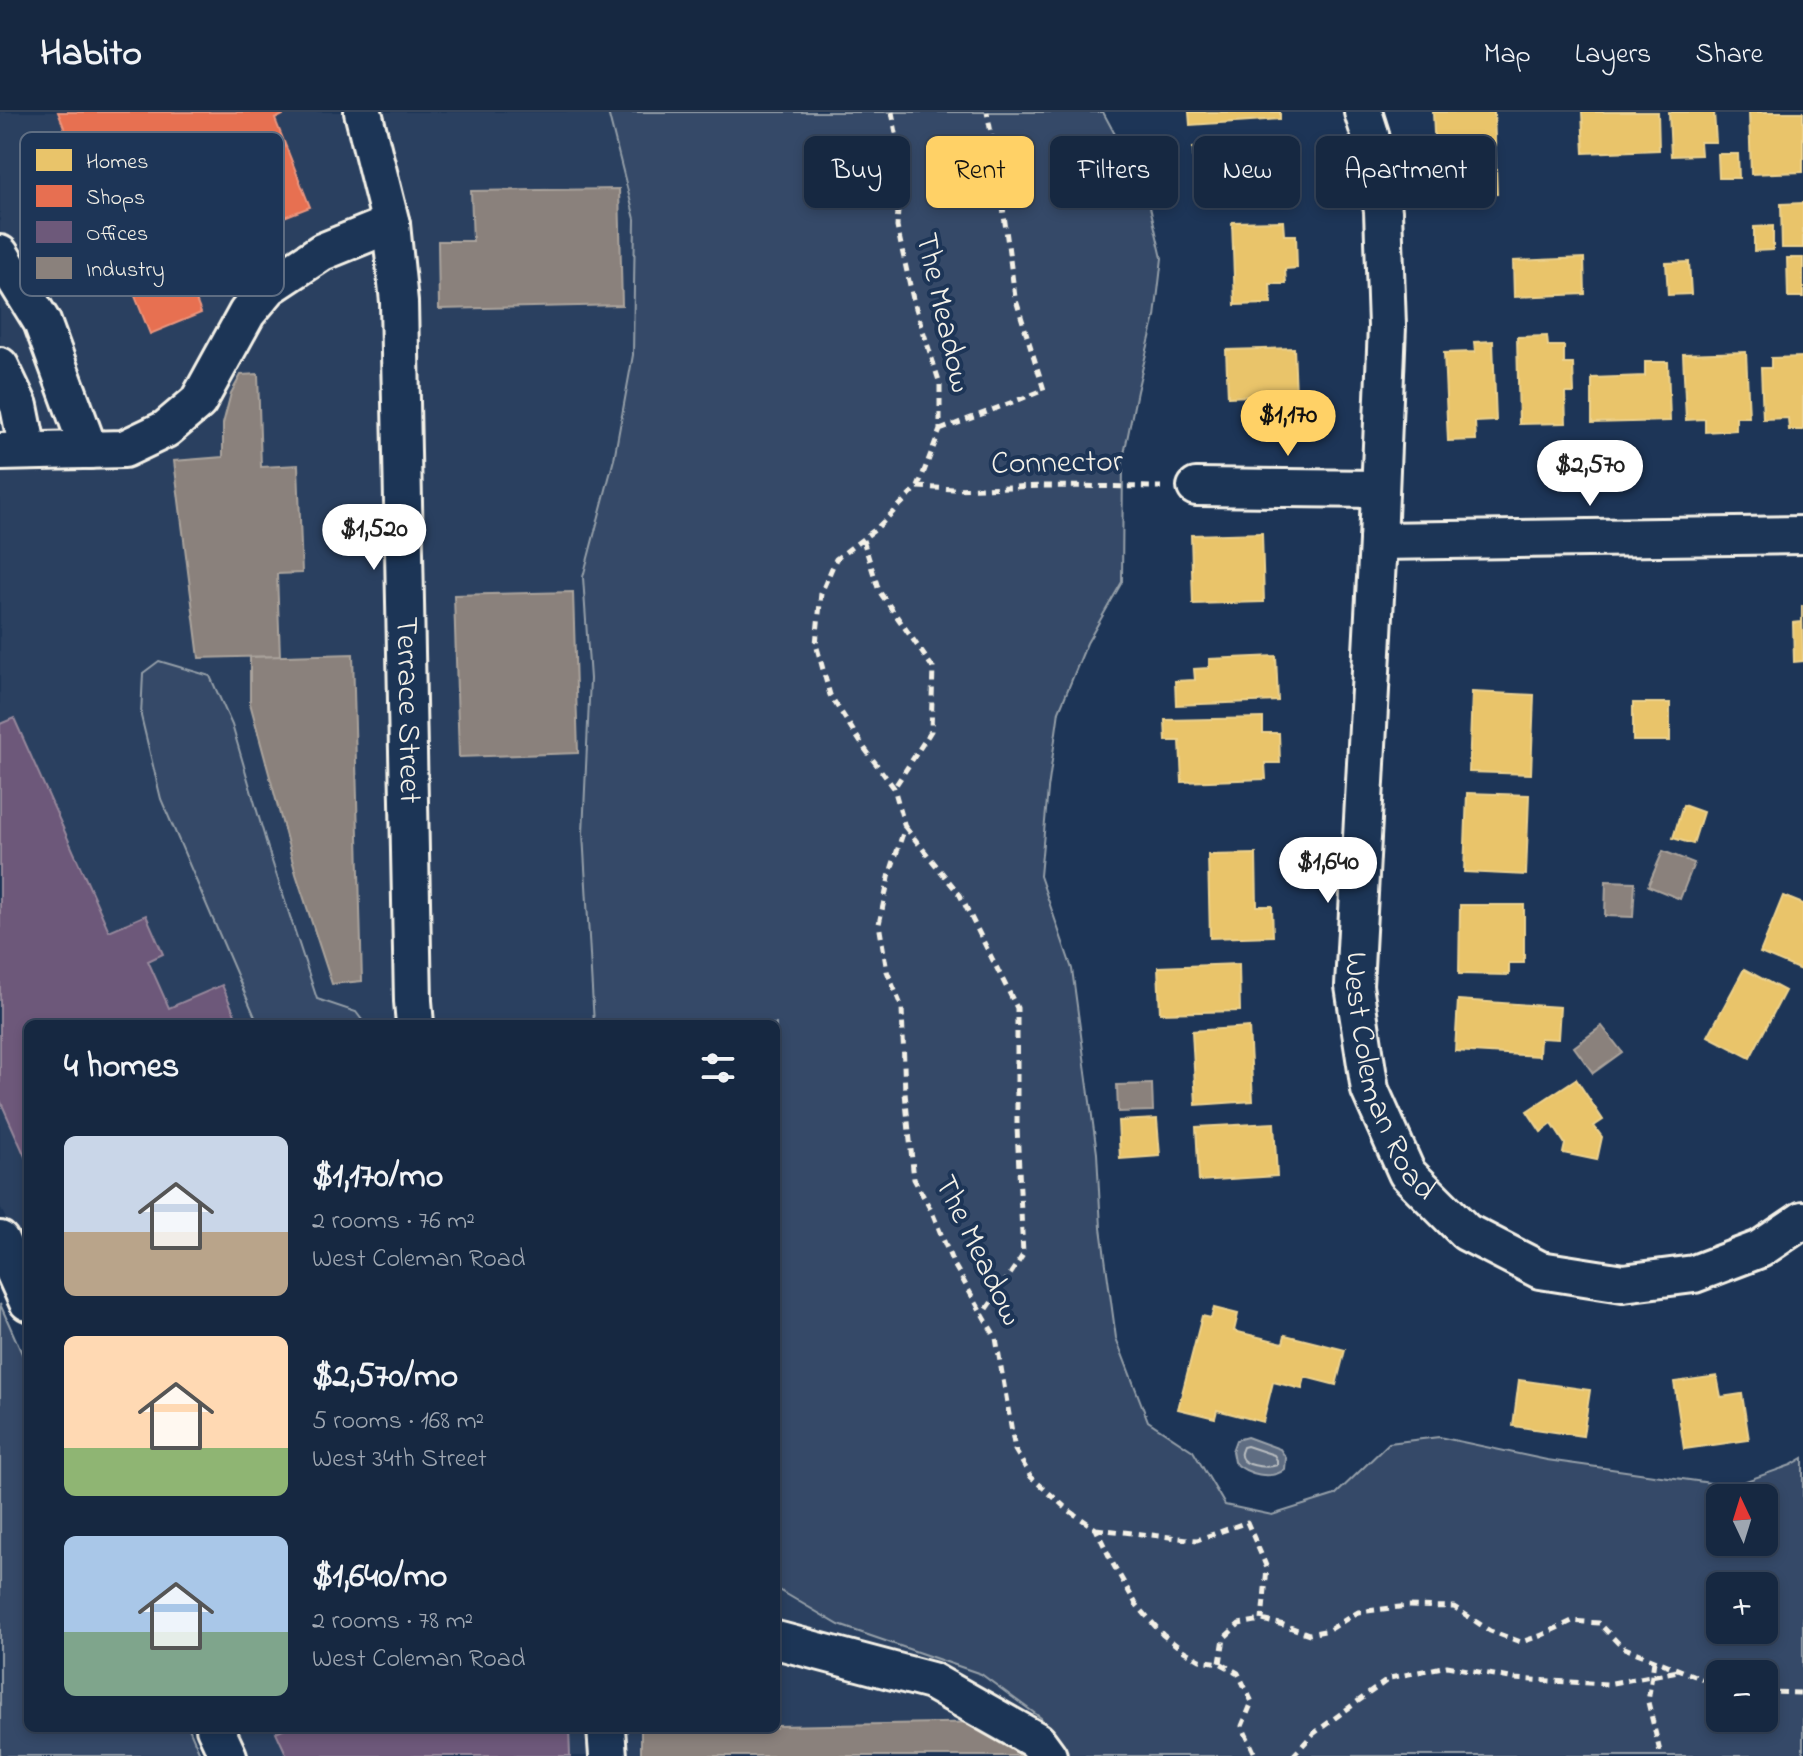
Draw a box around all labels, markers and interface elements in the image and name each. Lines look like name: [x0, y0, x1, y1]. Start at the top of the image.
text: Habito: [40, 27, 142, 83]
text: Map: [1483, 35, 1531, 76]
text: Layers: [1575, 35, 1651, 76]
text: Share: [1695, 35, 1763, 76]
legend: [20, 132, 284, 296]
chip: Buy: [804, 136, 910, 208]
chip: Rent: [926, 136, 1034, 208]
chip: Filters: [1050, 136, 1178, 208]
chip: New: [1194, 136, 1300, 208]
chip: Apartment: [1316, 136, 1495, 208]
text: Homes: [86, 147, 148, 179]
text: Shops: [86, 183, 145, 215]
text: Offices: [86, 219, 148, 251]
street label: The Meadow: [901, 229, 983, 397]
text: Industry: [86, 255, 165, 288]
pin: $1,170: [1223, 390, 1353, 458]
text: $1,170: [1259, 397, 1317, 435]
street label: Connector: [991, 439, 1123, 489]
pin: $2,570: [1525, 440, 1655, 508]
text: $2,570: [1555, 447, 1625, 485]
pin: $1,520: [309, 504, 439, 572]
text: $1,520: [340, 511, 408, 549]
street label: Terrace Street: [382, 616, 433, 804]
pin: $1,640: [1263, 837, 1393, 905]
text: $1,640: [1297, 844, 1359, 882]
street label: West Coleman Road: [1330, 950, 1446, 1212]
text: 4 homes: [64, 1043, 179, 1093]
icon: filters: [696, 1046, 740, 1090]
text: $1,170/mo: [312, 1153, 443, 1203]
icon: home: [128, 1168, 224, 1264]
street label: The Meadow: [920, 1168, 1034, 1334]
text: 2 rooms · 76 m²: [312, 1203, 475, 1241]
text: West Coleman Road: [312, 1241, 525, 1279]
text: $2,570/mo: [312, 1353, 458, 1403]
icon: home: [128, 1368, 224, 1464]
text: 5 rooms · 168 m²: [312, 1403, 484, 1441]
text: West 34th Street: [312, 1441, 487, 1479]
north arrow: [1706, 1484, 1778, 1556]
map controls: [1706, 1484, 1778, 1732]
text: $1,640/mo: [312, 1553, 448, 1603]
icon: home: [128, 1568, 224, 1664]
button: +: [1706, 1572, 1778, 1644]
text: 2 rooms · 78 m²: [312, 1603, 473, 1641]
text: West Coleman Road: [312, 1641, 525, 1679]
button: −: [1706, 1660, 1778, 1732]

